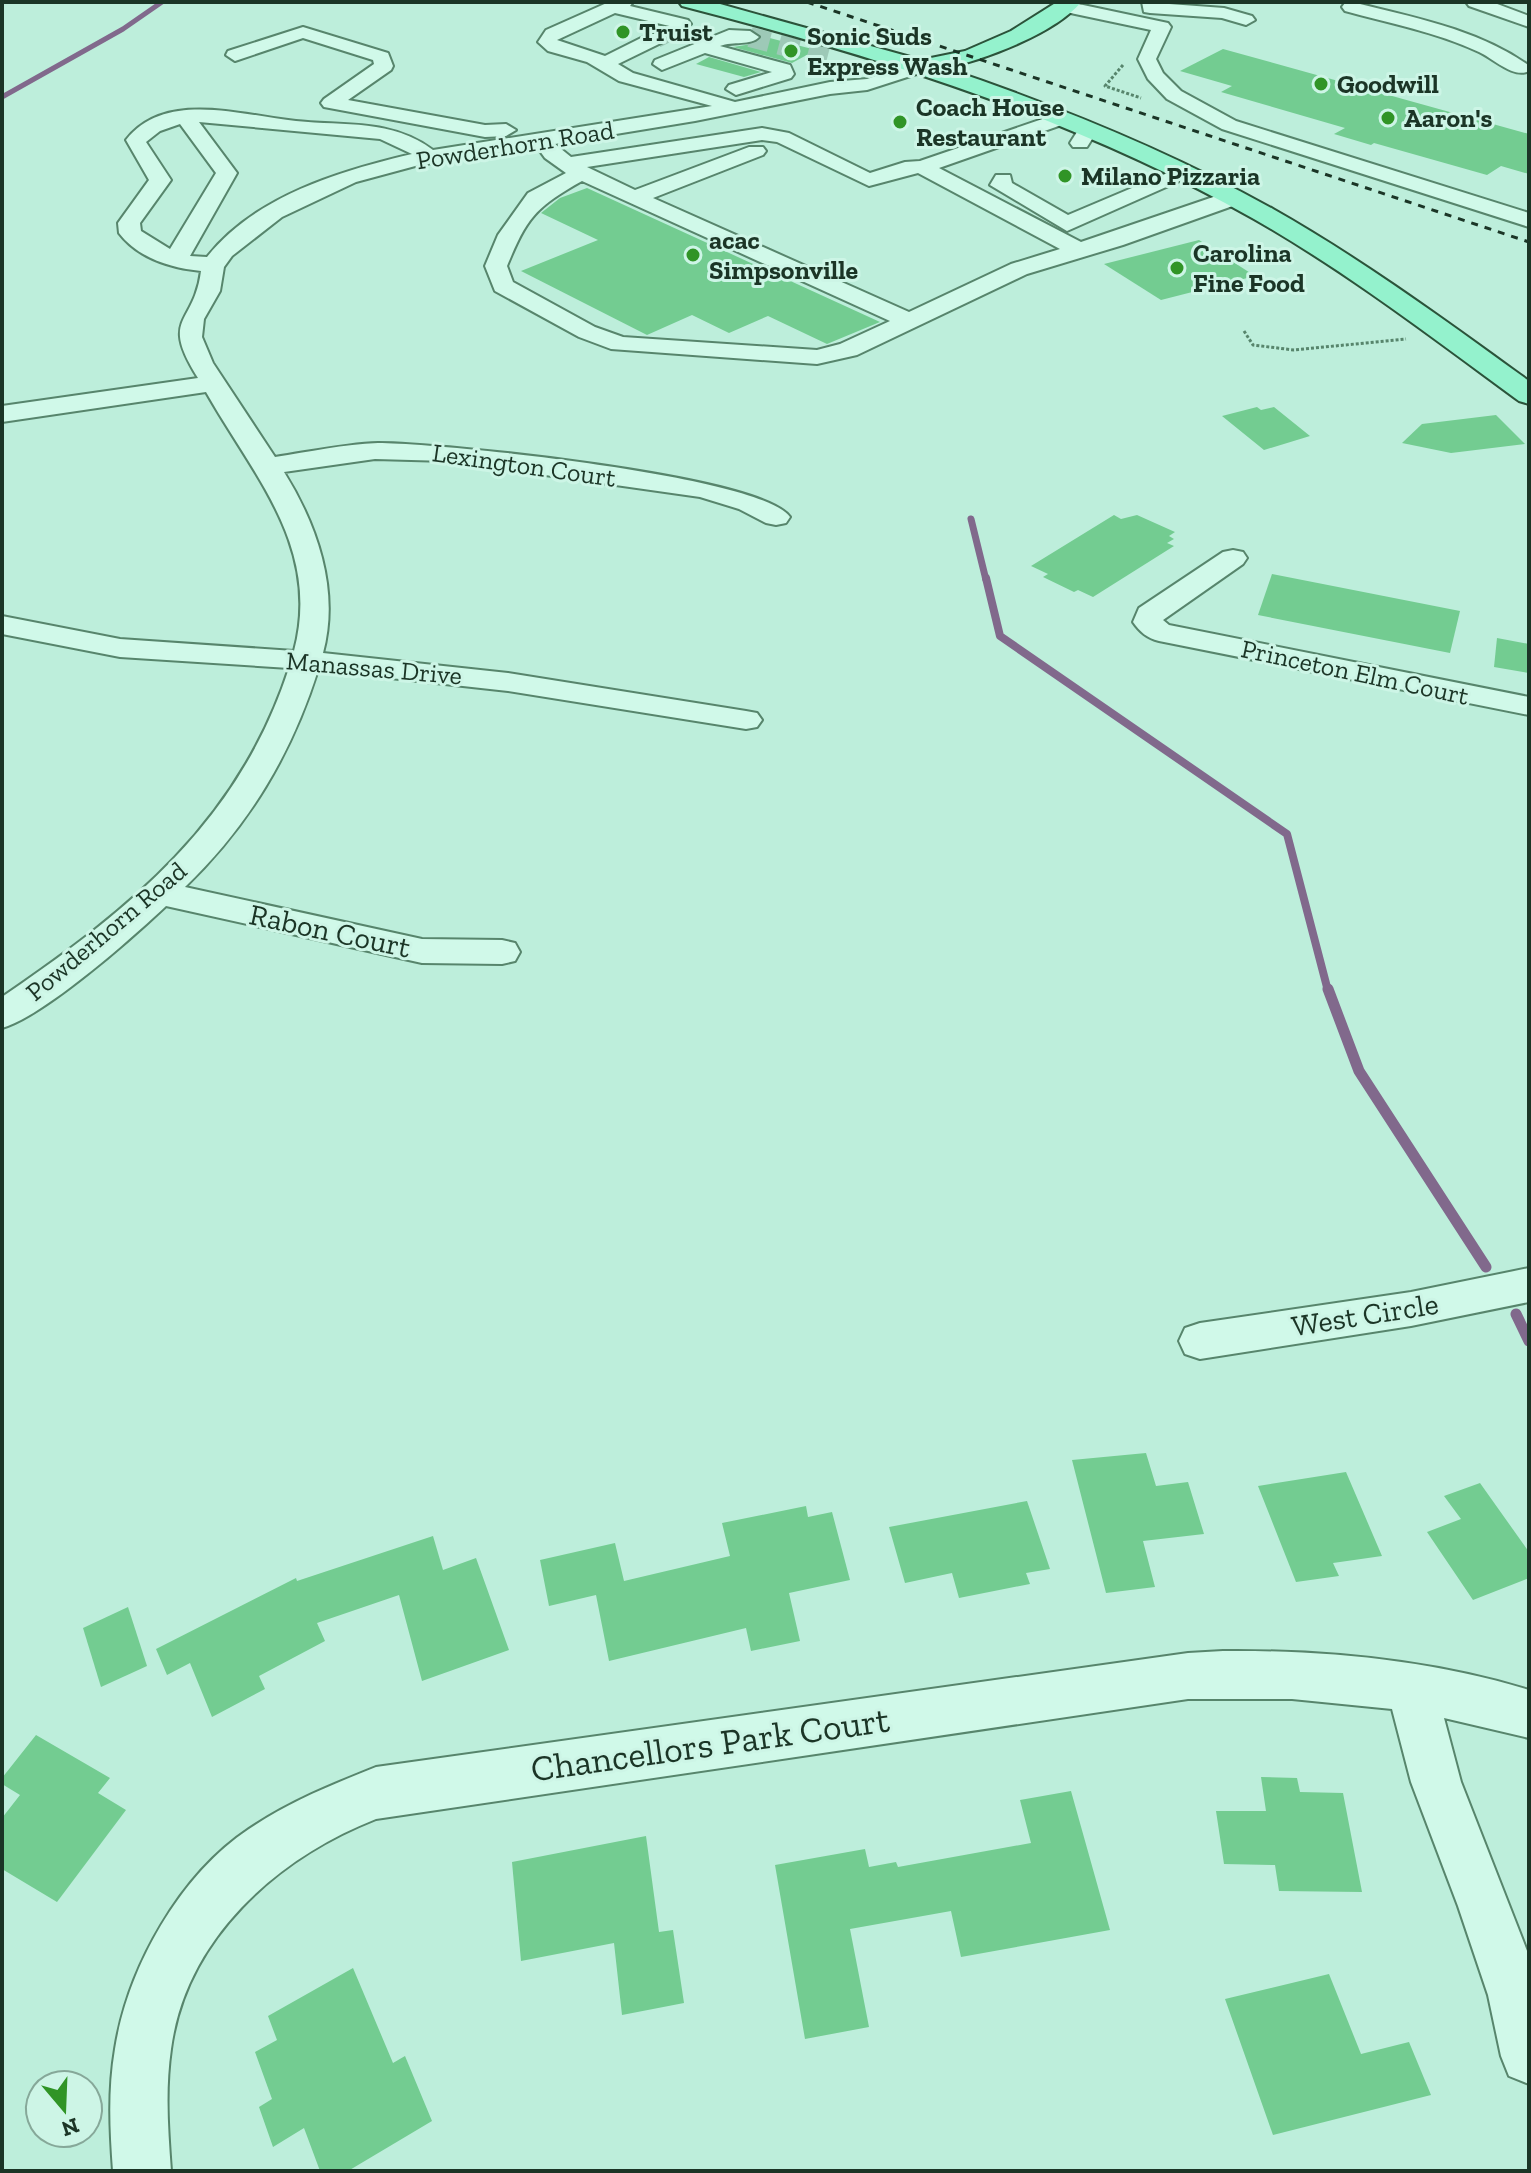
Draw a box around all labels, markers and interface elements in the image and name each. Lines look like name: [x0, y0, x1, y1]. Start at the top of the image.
place label: Truist: [639, 16, 713, 48]
place label: Sonic Suds Express Wash: [807, 20, 968, 82]
marker: Truist: [614, 23, 632, 41]
marker: Sonic Suds Express Wash: [782, 42, 800, 60]
place label: Goodwill: [1337, 68, 1439, 100]
marker: Goodwill: [1312, 75, 1330, 93]
place label: Coach House Restaurant: [916, 91, 1065, 153]
place label: Aaron's: [1404, 102, 1493, 134]
marker: Aaron's: [1379, 109, 1397, 127]
marker: Coach House Restaurant: [891, 113, 909, 131]
street label: Powderhorn Road: [414, 114, 616, 176]
place label: Milano Pizzaria: [1081, 160, 1260, 192]
marker: Milano Pizzaria: [1056, 167, 1074, 185]
place label: acac Simpsonville: [709, 224, 859, 286]
place label: Carolina Fine Food: [1193, 237, 1305, 299]
marker: acac Simpsonville: [684, 246, 702, 264]
marker: Carolina Fine Food: [1168, 259, 1186, 277]
street label: Lexington Court: [430, 436, 618, 494]
street label: Princeton Elm Court: [1238, 632, 1472, 712]
street label: Manassas Drive: [285, 644, 463, 692]
street label: Powderhorn Road: [19, 855, 193, 1007]
street label: Rabon Court: [246, 896, 414, 966]
street label: West Circle: [1289, 1286, 1441, 1344]
street label: Chancellors Park Court: [528, 1697, 893, 1790]
north arrow: [24, 2069, 104, 2149]
text: N: [58, 2112, 83, 2143]

